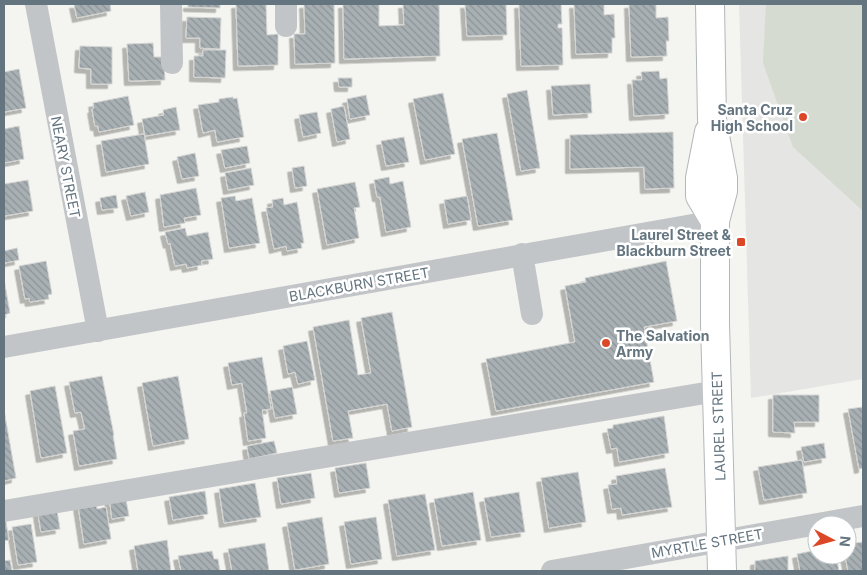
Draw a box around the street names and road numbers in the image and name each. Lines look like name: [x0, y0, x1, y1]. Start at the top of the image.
street label: NEARY STREET: [48, 115, 84, 219]
street label: BLACKBURN STREET: [288, 263, 430, 305]
street label: LAUREL STREET: [708, 371, 728, 481]
street label: MYRTLE STREET: [650, 525, 764, 561]

